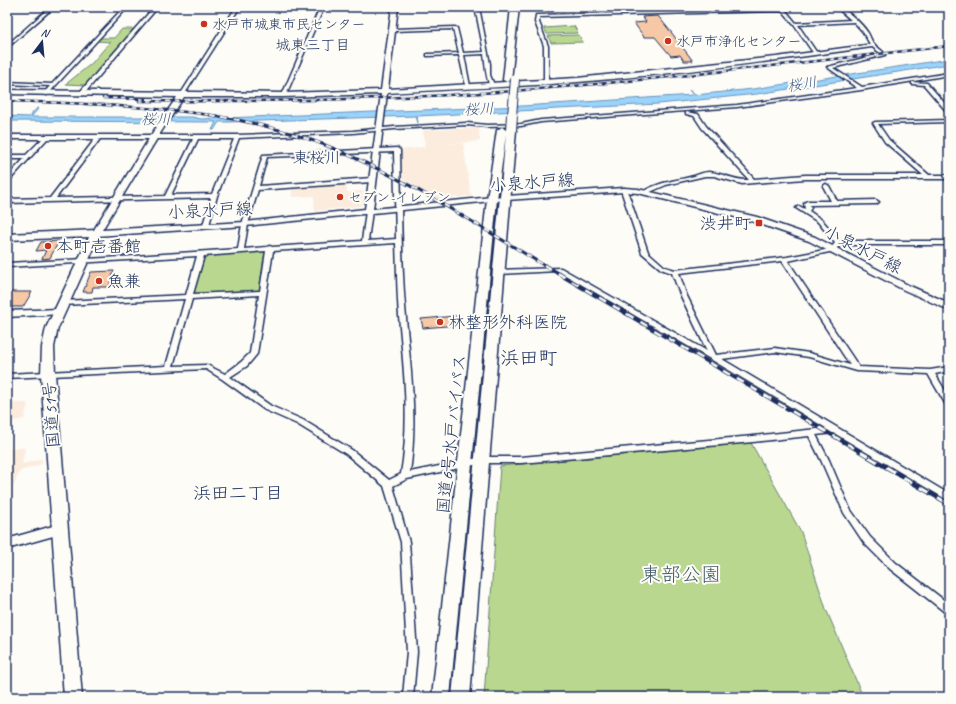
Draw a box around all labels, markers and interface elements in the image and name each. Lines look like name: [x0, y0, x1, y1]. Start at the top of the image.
place label: 水戸市城東市民センター: [212, 16, 365, 33]
marker: 水戸市城東市民センター: [199, 19, 209, 29]
north arrow: [22, 22, 62, 62]
text: N: [40, 25, 52, 41]
place label: 水戸市浄化センター: [676, 33, 801, 50]
district label: 城東三丁目: [275, 36, 351, 55]
marker: 水戸市浄化センター: [663, 36, 673, 46]
water label: 桜川: [786, 73, 818, 96]
water label: 桜川: [464, 99, 495, 120]
water label: 桜川: [141, 110, 171, 129]
district label: 東桜川: [293, 148, 341, 168]
street label: 小泉水戸線: [489, 169, 575, 196]
place label: セブン-イレブン: [348, 189, 451, 206]
marker: セブン-イレブン: [335, 192, 345, 202]
street label: 小泉水戸線: [167, 198, 253, 223]
place label: 渋井町: [700, 213, 751, 234]
marker: 渋井町: [754, 218, 764, 228]
street label: 小泉水戸線: [820, 221, 905, 278]
place label: 本町壱番館: [56, 236, 141, 257]
marker: 本町壱番館: [43, 241, 53, 251]
place label: 魚兼: [107, 271, 141, 292]
marker: 魚兼: [94, 276, 104, 286]
place label: 林整形外科医院: [448, 312, 567, 333]
marker: 林整形外科医院: [435, 317, 445, 327]
district label: 浜田町: [500, 346, 558, 370]
street label: 国道6号水戸バイパス: [433, 353, 470, 515]
street label: 国道51号: [39, 381, 64, 449]
district label: 浜田二丁目: [193, 482, 283, 504]
park label: 東部公園: [641, 562, 721, 587]

